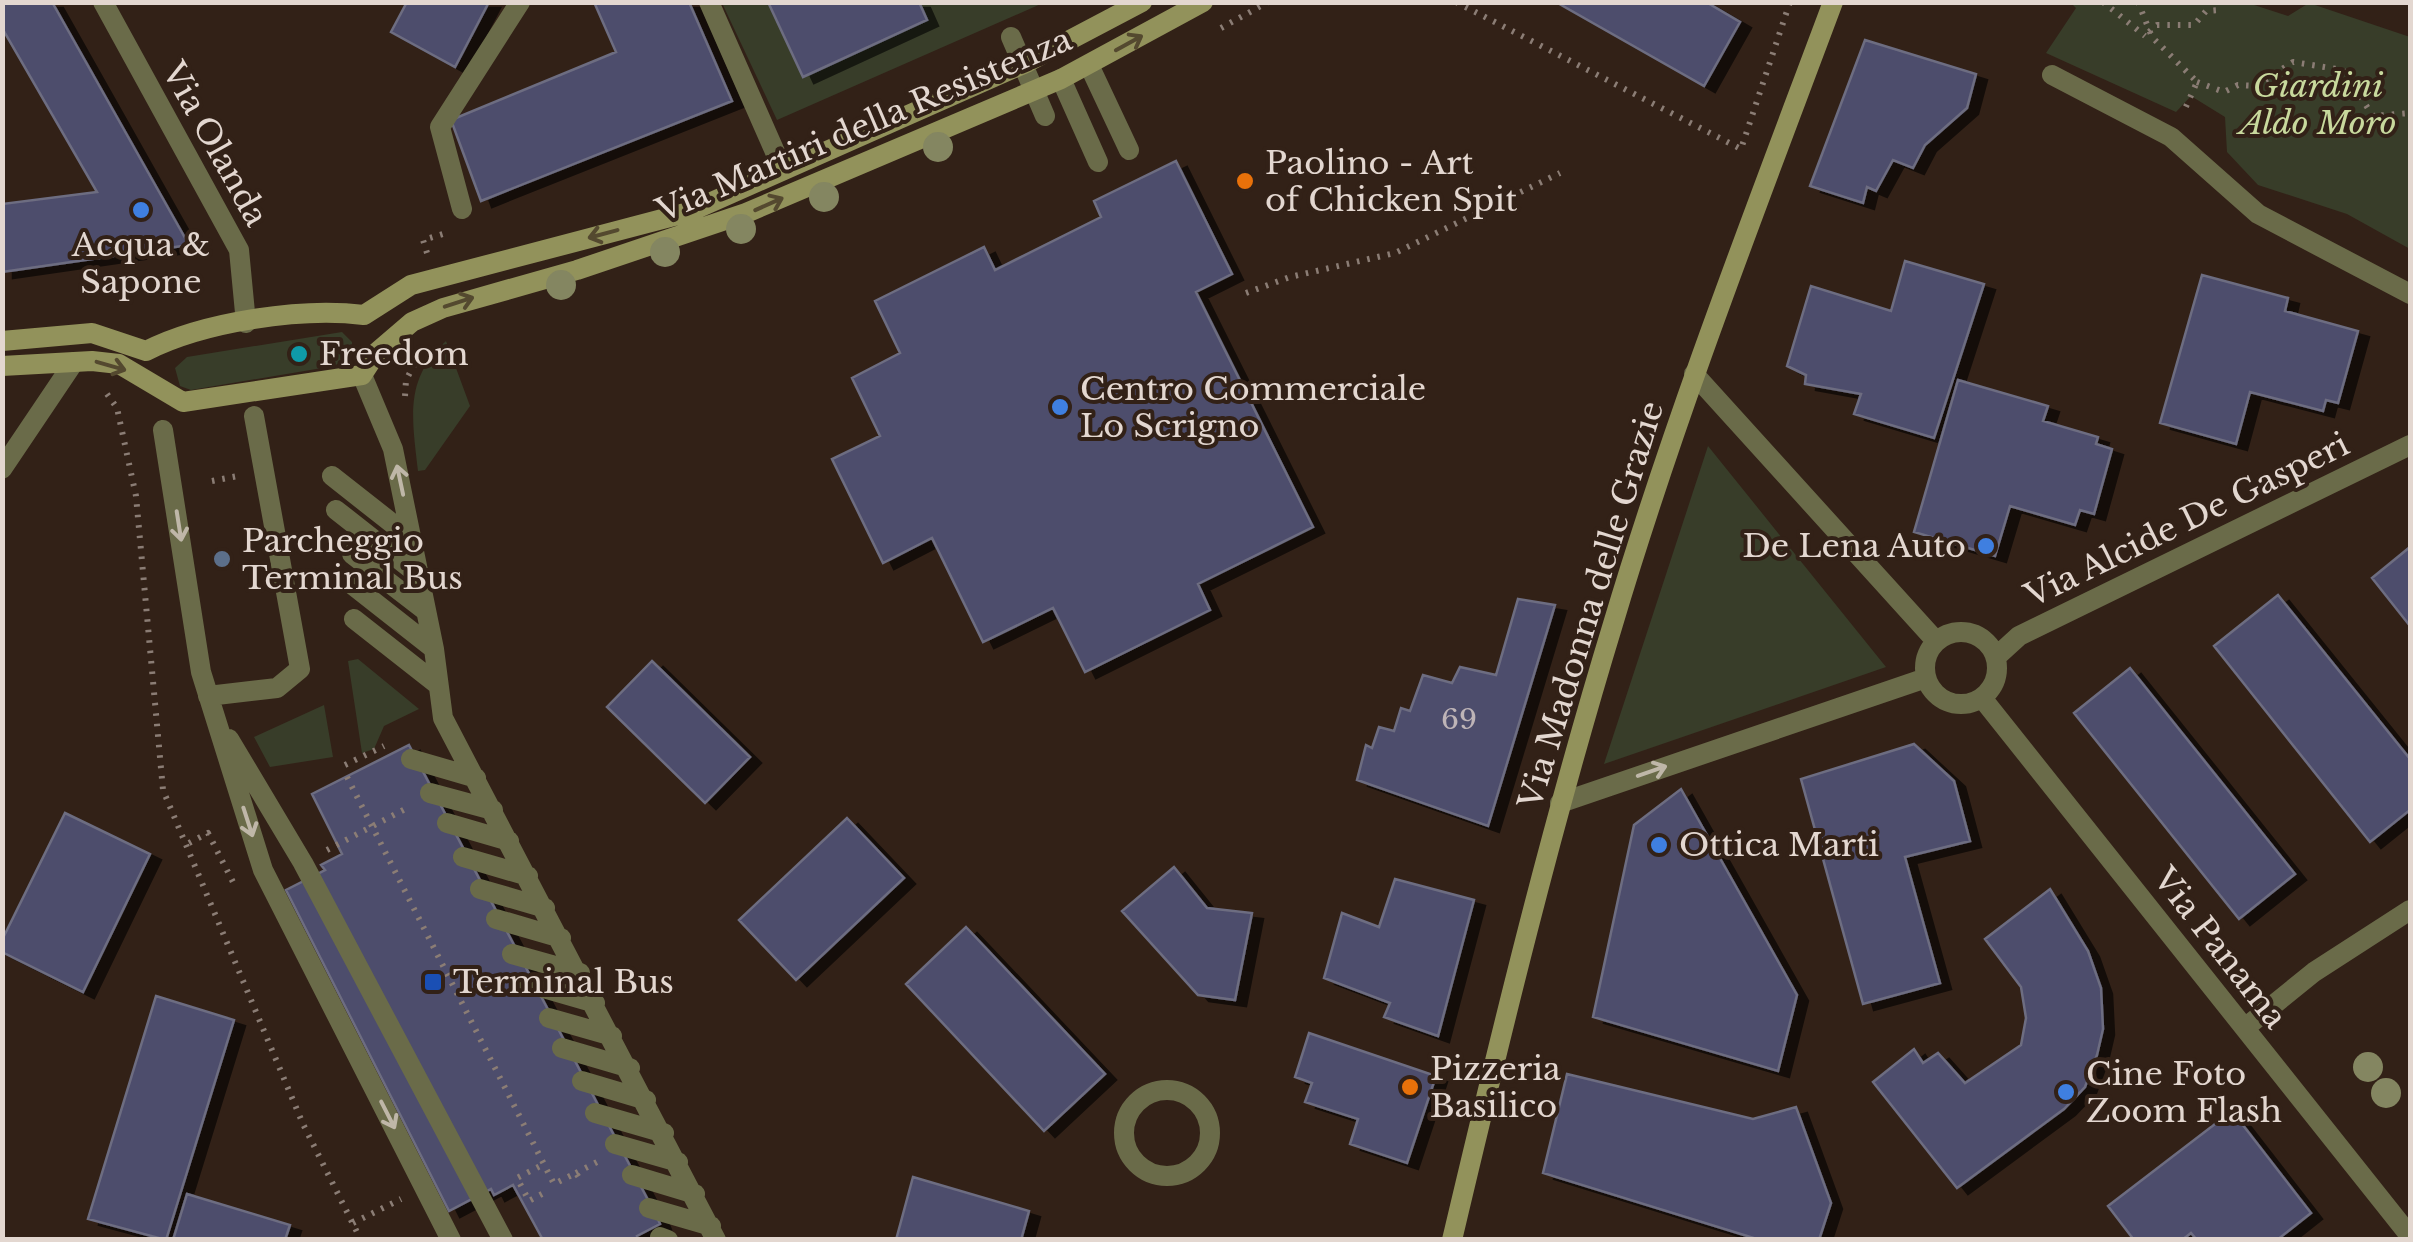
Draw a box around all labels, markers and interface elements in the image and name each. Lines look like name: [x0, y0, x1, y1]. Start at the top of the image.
street label: Via Martiri della Resistenza: [649, 19, 1078, 231]
one-way arrow: [1114, 33, 1144, 52]
street label: Via Olanda: [153, 54, 277, 233]
park label: Giardini Aldo Moro: [2235, 66, 2397, 143]
place label: Paolino - Art of Chicken Spit: [1265, 143, 1517, 220]
marker: Paolino - Art of Chicken Spit: [1234, 170, 1256, 192]
one-way arrow: [753, 194, 784, 212]
marker: Acqua & Sapone: [130, 199, 152, 221]
place label: Acqua & Sapone: [71, 225, 210, 302]
one-way arrow: [588, 226, 620, 244]
one-way arrow: [443, 292, 475, 310]
place label: Freedom: [319, 334, 469, 374]
marker: Freedom: [288, 343, 310, 365]
one-way arrow: [95, 358, 127, 376]
place label: Centro Commerciale Lo Scrigno: [1080, 369, 1426, 446]
marker: Centro Commerciale Lo Scrigno: [1049, 396, 1071, 418]
street label: Via Madonna delle Grazie: [1510, 396, 1672, 815]
street label: Via Alcide De Gasperi: [2018, 424, 2356, 616]
one-way arrow: [389, 465, 408, 497]
one-way arrow: [170, 509, 188, 542]
place label: Parcheggio Terminal Bus: [242, 521, 463, 598]
place label: De Lena Auto: [1743, 526, 1966, 566]
marker: De Lena Auto: [1975, 535, 1997, 557]
marker: Parcheggio Terminal Bus: [211, 548, 233, 570]
house number: 69: [1441, 702, 1477, 737]
one-way arrow: [1635, 761, 1666, 779]
one-way arrow: [240, 806, 258, 838]
place label: Ottica Marti: [1679, 825, 1879, 865]
marker: Ottica Marti: [1648, 834, 1670, 856]
street label: Via Panama: [2144, 859, 2295, 1037]
place label: Terminal Bus: [453, 962, 674, 1002]
marker: Terminal Bus: [422, 971, 444, 993]
place label: Pizzeria Basilico: [1430, 1049, 1561, 1126]
place label: Cine Foto Zoom Flash: [2086, 1054, 2282, 1131]
marker: Pizzeria Basilico: [1399, 1076, 1421, 1098]
marker: Cine Foto Zoom Flash: [2055, 1081, 2077, 1103]
one-way arrow: [379, 1099, 398, 1129]

